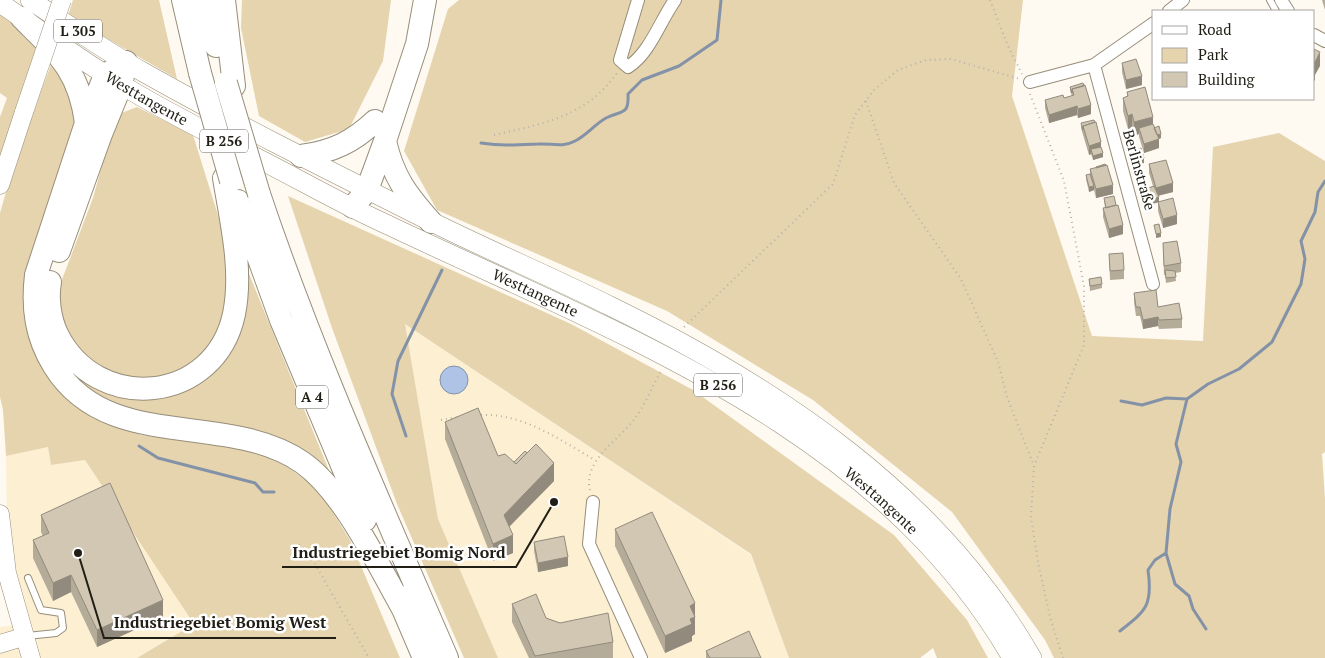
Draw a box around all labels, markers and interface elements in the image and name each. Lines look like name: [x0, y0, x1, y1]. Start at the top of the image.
legend: [1152, 10, 1315, 100]
text: Road: [1198, 19, 1231, 39]
road number: L 305: [54, 20, 102, 42]
text: Park: [1198, 44, 1228, 64]
street label: Westtangente: [102, 66, 192, 129]
text: Building: [1198, 69, 1256, 89]
street label: Berlinstraße: [1119, 127, 1161, 212]
road number: B 256: [200, 130, 248, 152]
street label: Westtangente: [490, 264, 582, 321]
road number: B 256: [694, 374, 742, 396]
road number: A 4: [296, 386, 328, 408]
street label: Westtangente: [841, 462, 923, 538]
callout: Industriegebiet Bomig Nord: [282, 536, 516, 567]
text: Industriegebiet Bomig Nord: [292, 541, 506, 563]
callout: Industriegebiet Bomig West: [104, 607, 336, 638]
text: Industriegebiet Bomig West: [114, 611, 327, 633]

